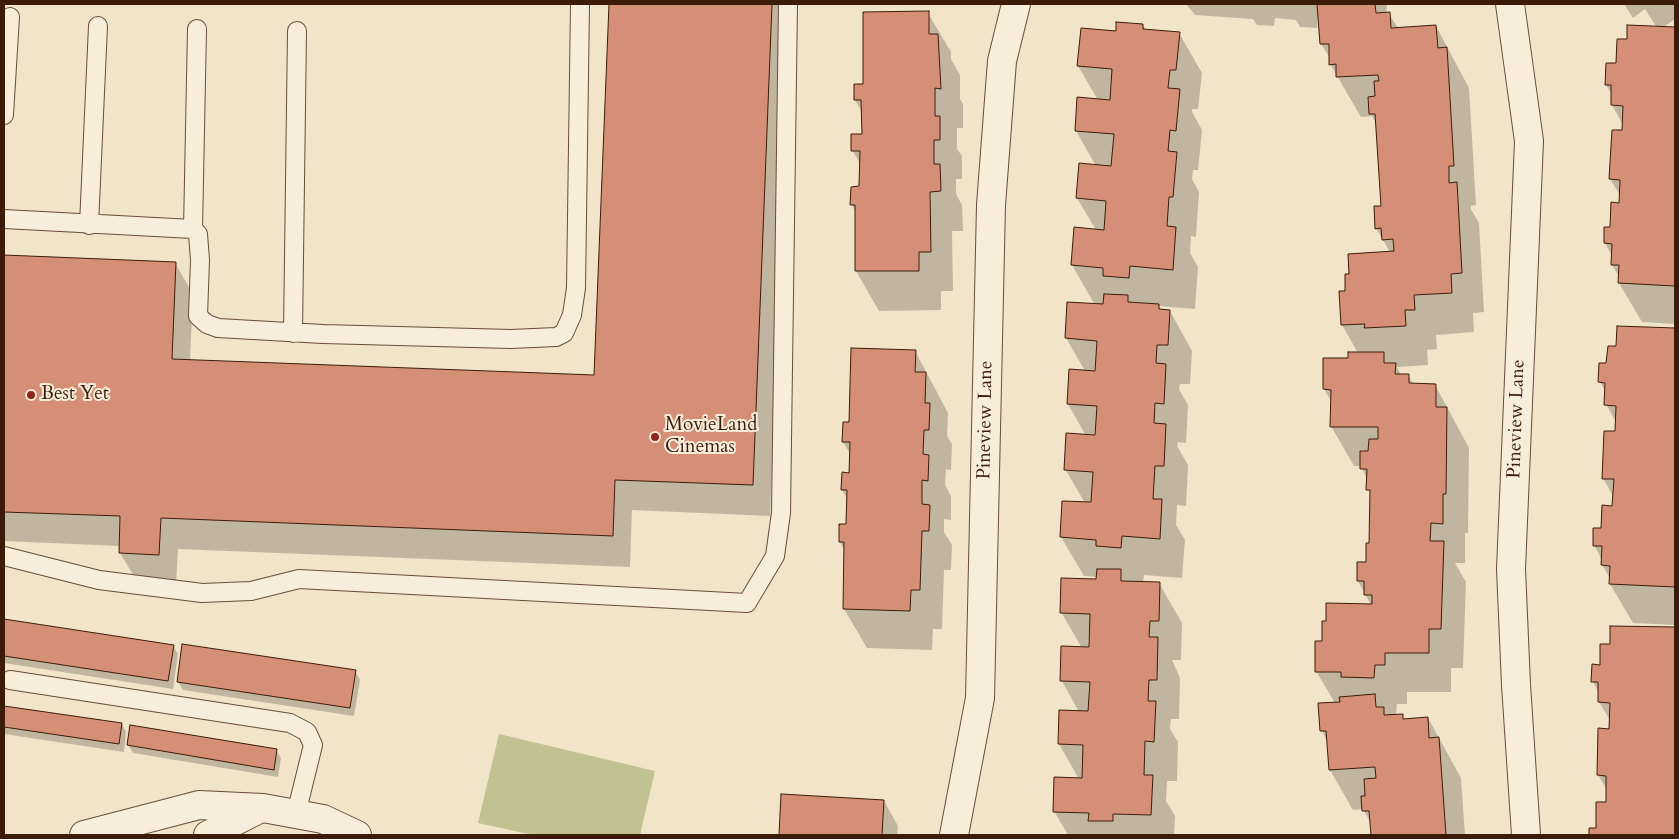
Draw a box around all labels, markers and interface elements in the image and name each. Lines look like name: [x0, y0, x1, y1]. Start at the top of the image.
street label: Pineview Lane: [1504, 359, 1530, 479]
street label: Pineview Lane: [974, 360, 998, 480]
place label: Best Yet: [41, 384, 109, 406]
marker: Best Yet: [25, 389, 37, 401]
place label: MovieLand Cinemas: [665, 415, 757, 459]
marker: MovieLand Cinemas: [649, 431, 661, 443]

